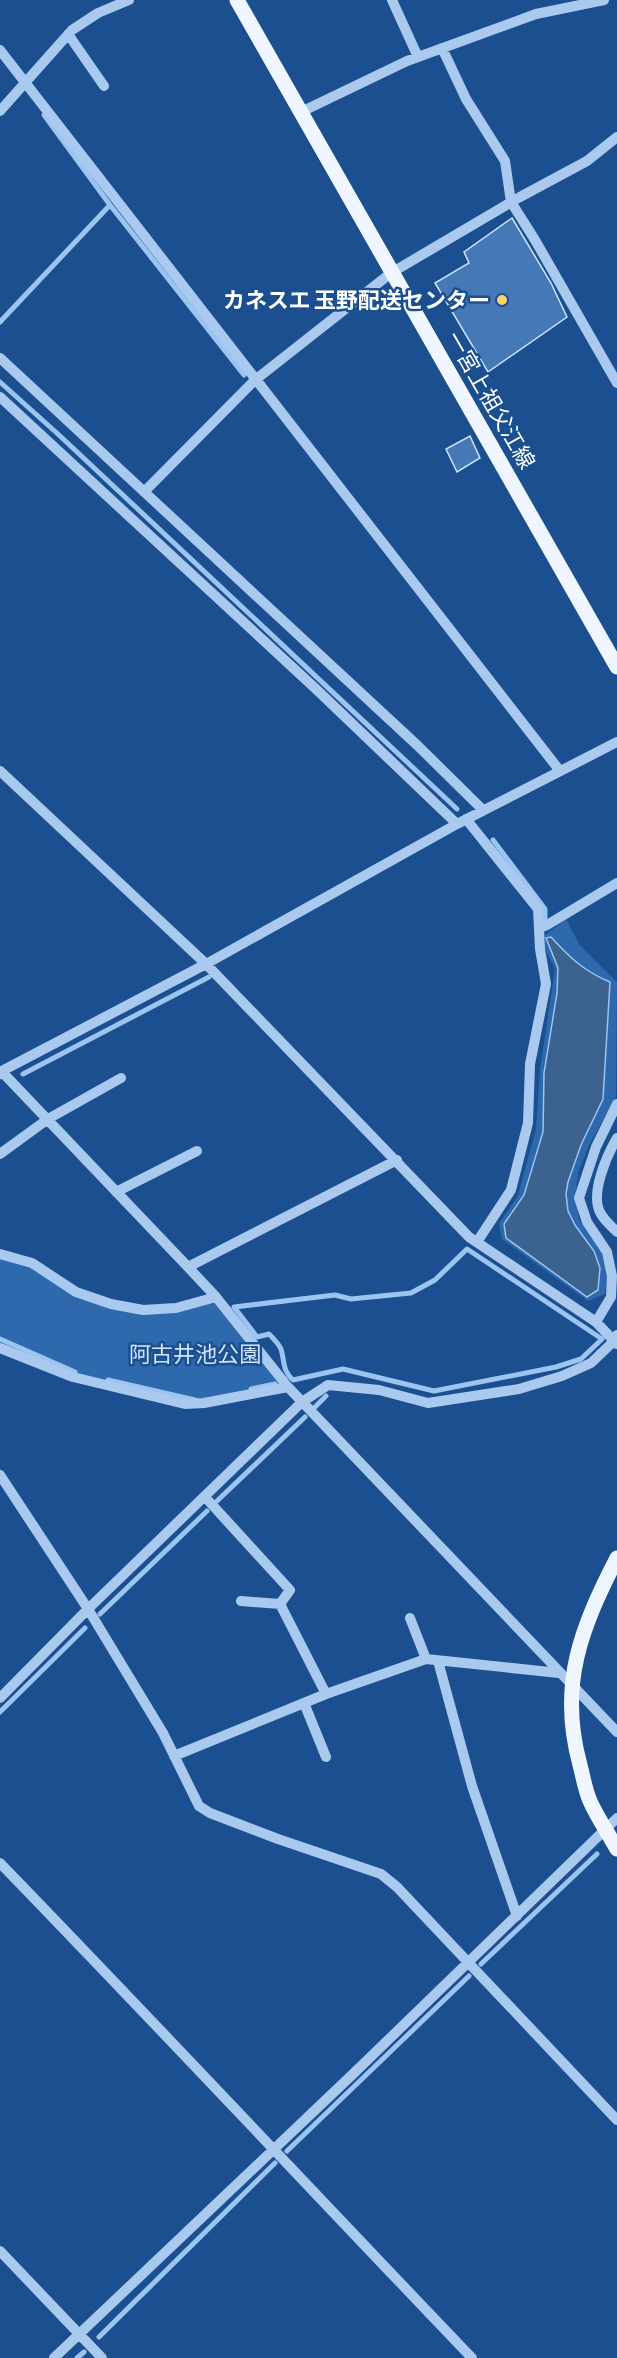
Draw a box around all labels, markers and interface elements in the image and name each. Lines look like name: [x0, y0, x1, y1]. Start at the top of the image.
place label: カネスエ 玉野配送センター: [223, 289, 490, 312]
marker: カネスエ 玉野配送センター: [495, 293, 509, 307]
street label: 一宮上祖父江線: [442, 328, 539, 473]
park label: 阿古井池公園: [129, 1343, 261, 1366]

